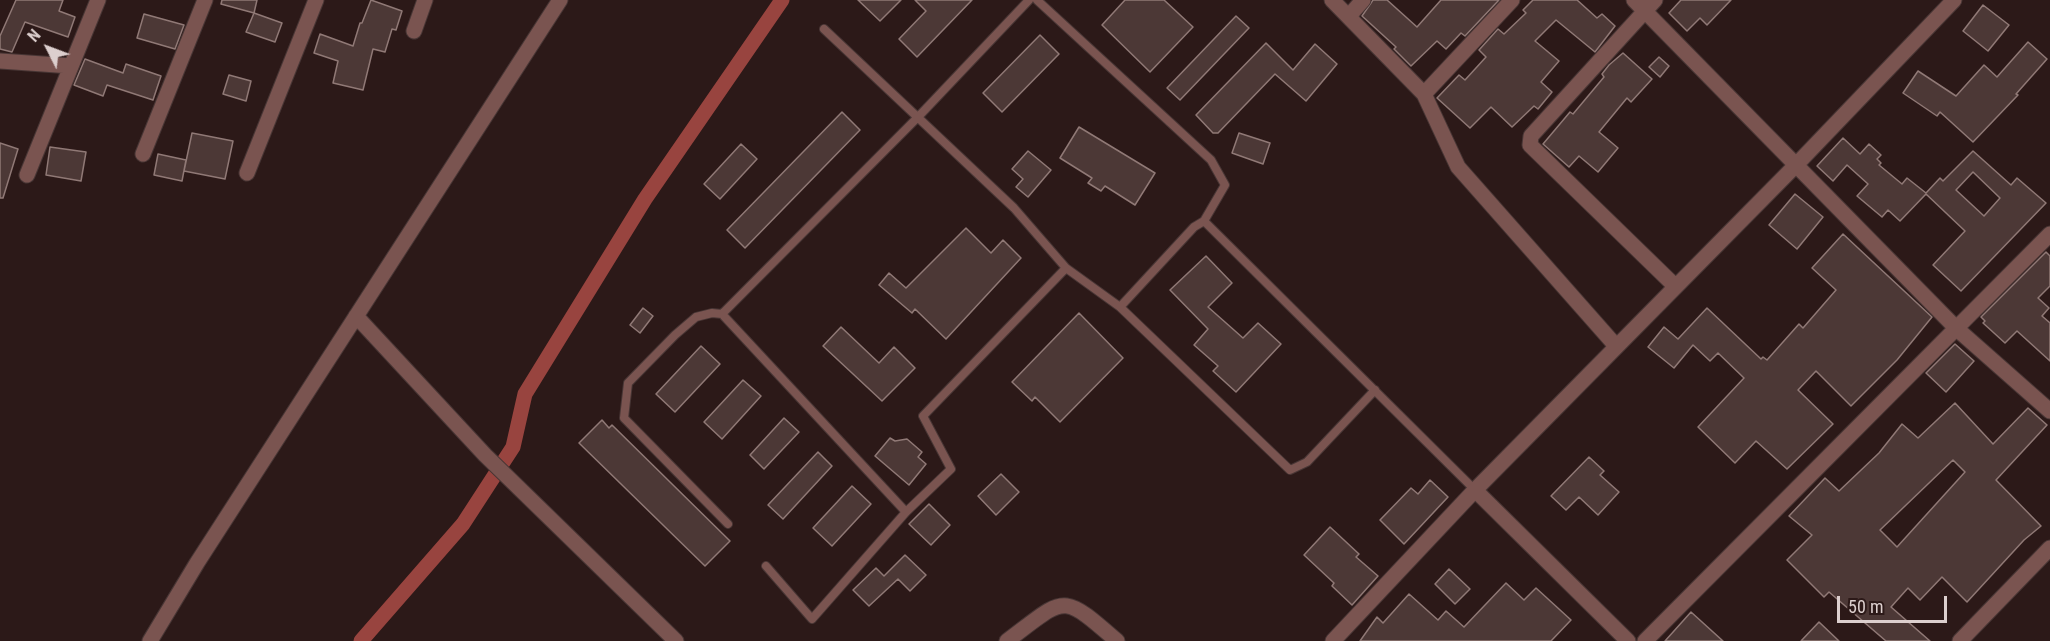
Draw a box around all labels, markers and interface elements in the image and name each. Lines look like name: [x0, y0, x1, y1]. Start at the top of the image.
north arrow: [18, 18, 78, 78]
text: N: [24, 26, 45, 46]
scale bar: [1840, 584, 1950, 622]
text: 50 m: [1848, 596, 1883, 617]

